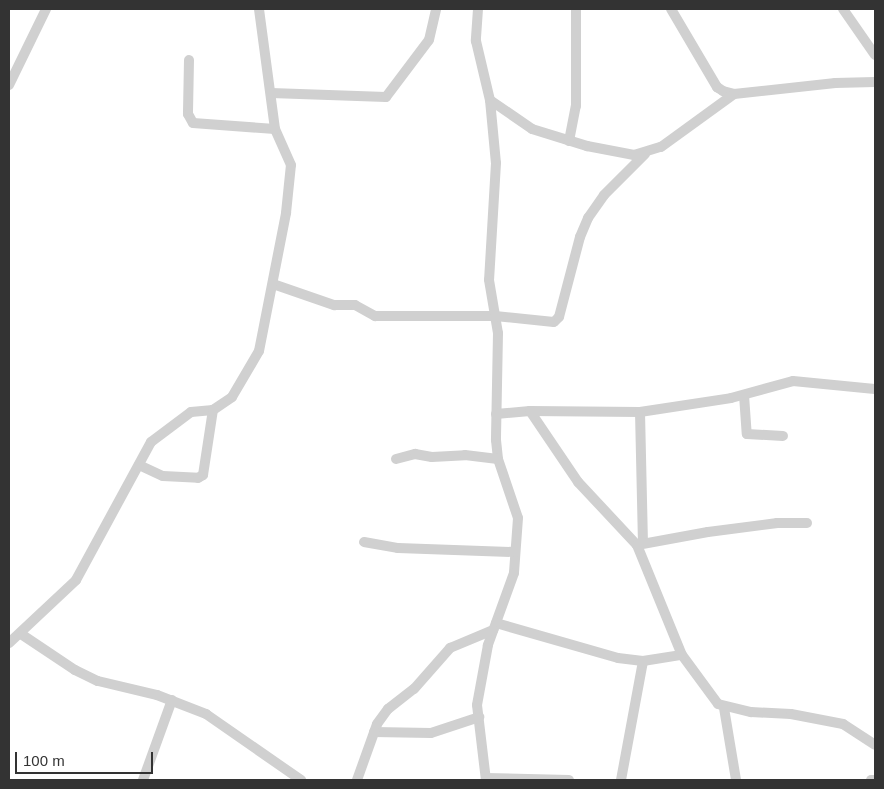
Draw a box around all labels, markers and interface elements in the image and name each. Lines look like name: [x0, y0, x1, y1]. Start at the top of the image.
scale bar: [18, 742, 155, 774]
text: 100 m: [23, 752, 65, 769]

